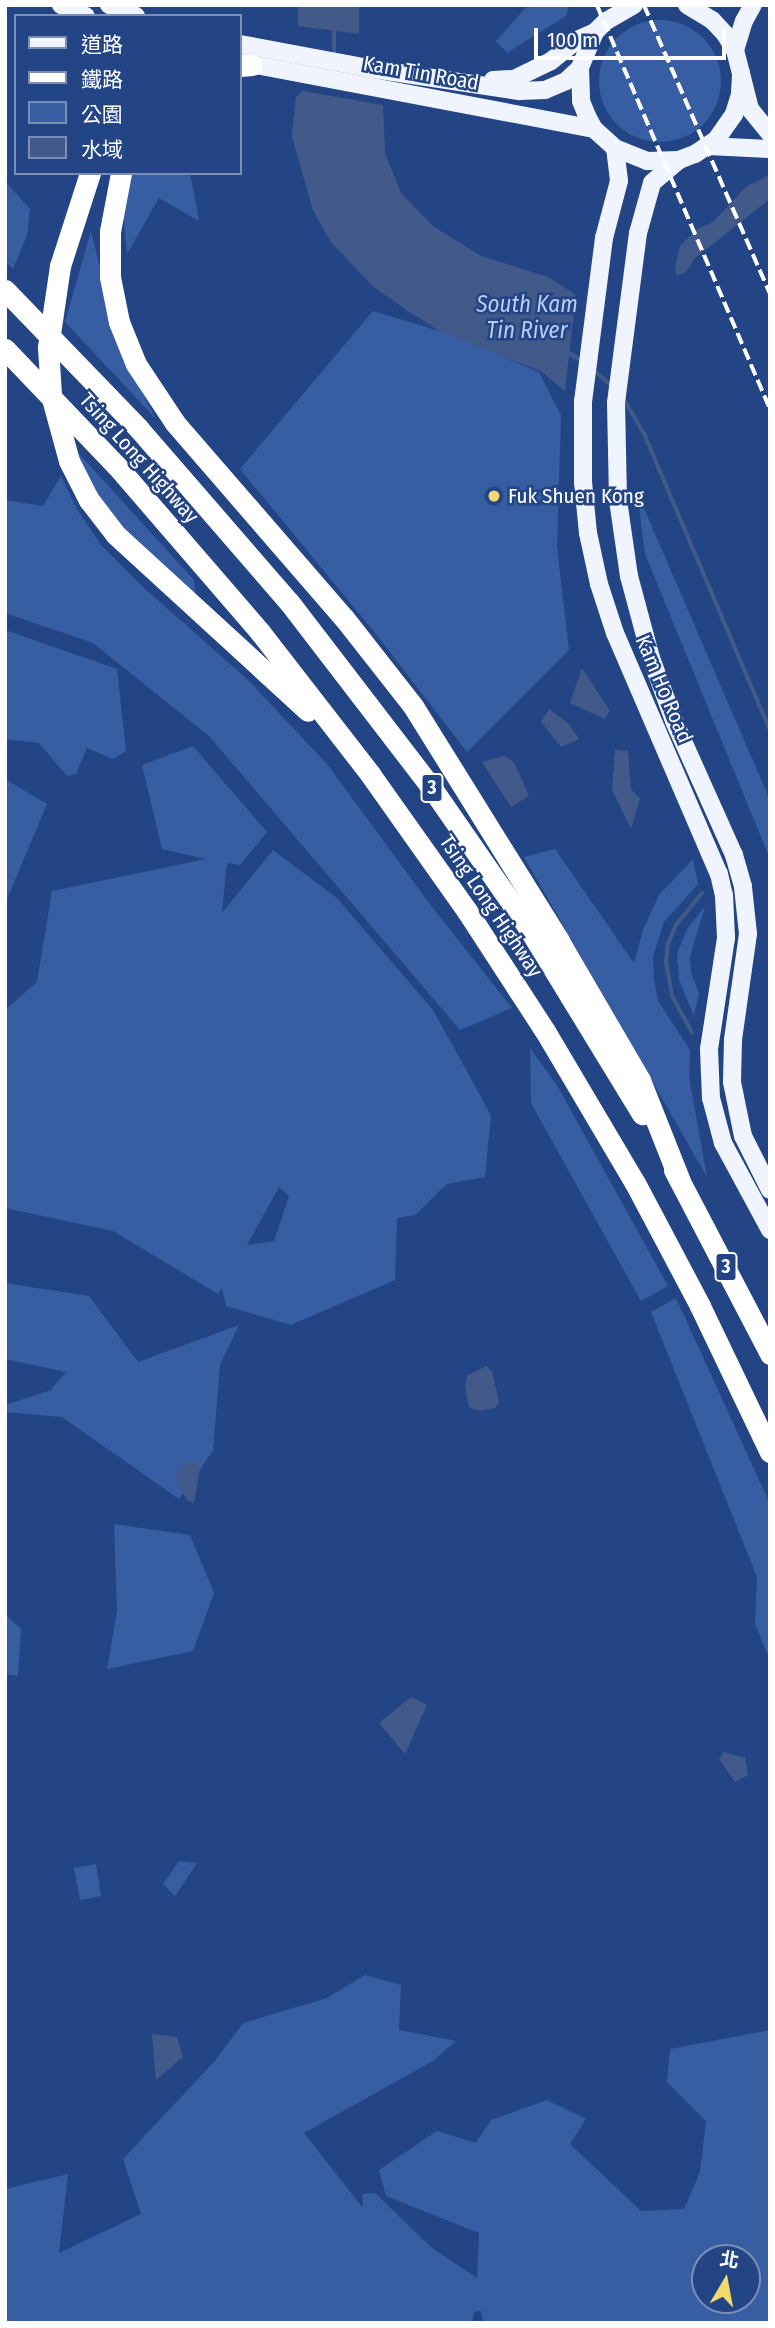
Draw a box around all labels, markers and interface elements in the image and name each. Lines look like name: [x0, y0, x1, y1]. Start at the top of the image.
legend: [14, 14, 242, 175]
scale bar: [537, 14, 730, 58]
text: 100 m: [547, 27, 598, 53]
text: 道路: [81, 32, 123, 58]
street label: Kam Tin Road: [361, 50, 481, 96]
text: 鐵路: [81, 67, 123, 93]
text: 公園: [81, 102, 123, 128]
text: 水域: [81, 137, 123, 163]
water label: South Kam Tin River: [476, 290, 578, 344]
street label: Tsing Long Highway: [74, 388, 204, 528]
place label: Fuk Shuen Kong: [508, 483, 644, 509]
marker: Fuk Shuen Kong: [486, 488, 502, 504]
street label: Kam Ho Road: [630, 631, 698, 747]
road number: 3: [420, 772, 444, 804]
street label: Tsing Long Highway: [434, 830, 548, 982]
road number: 3: [714, 1252, 738, 1282]
north arrow: [691, 2244, 761, 2314]
text: 北: [718, 2247, 741, 2273]

